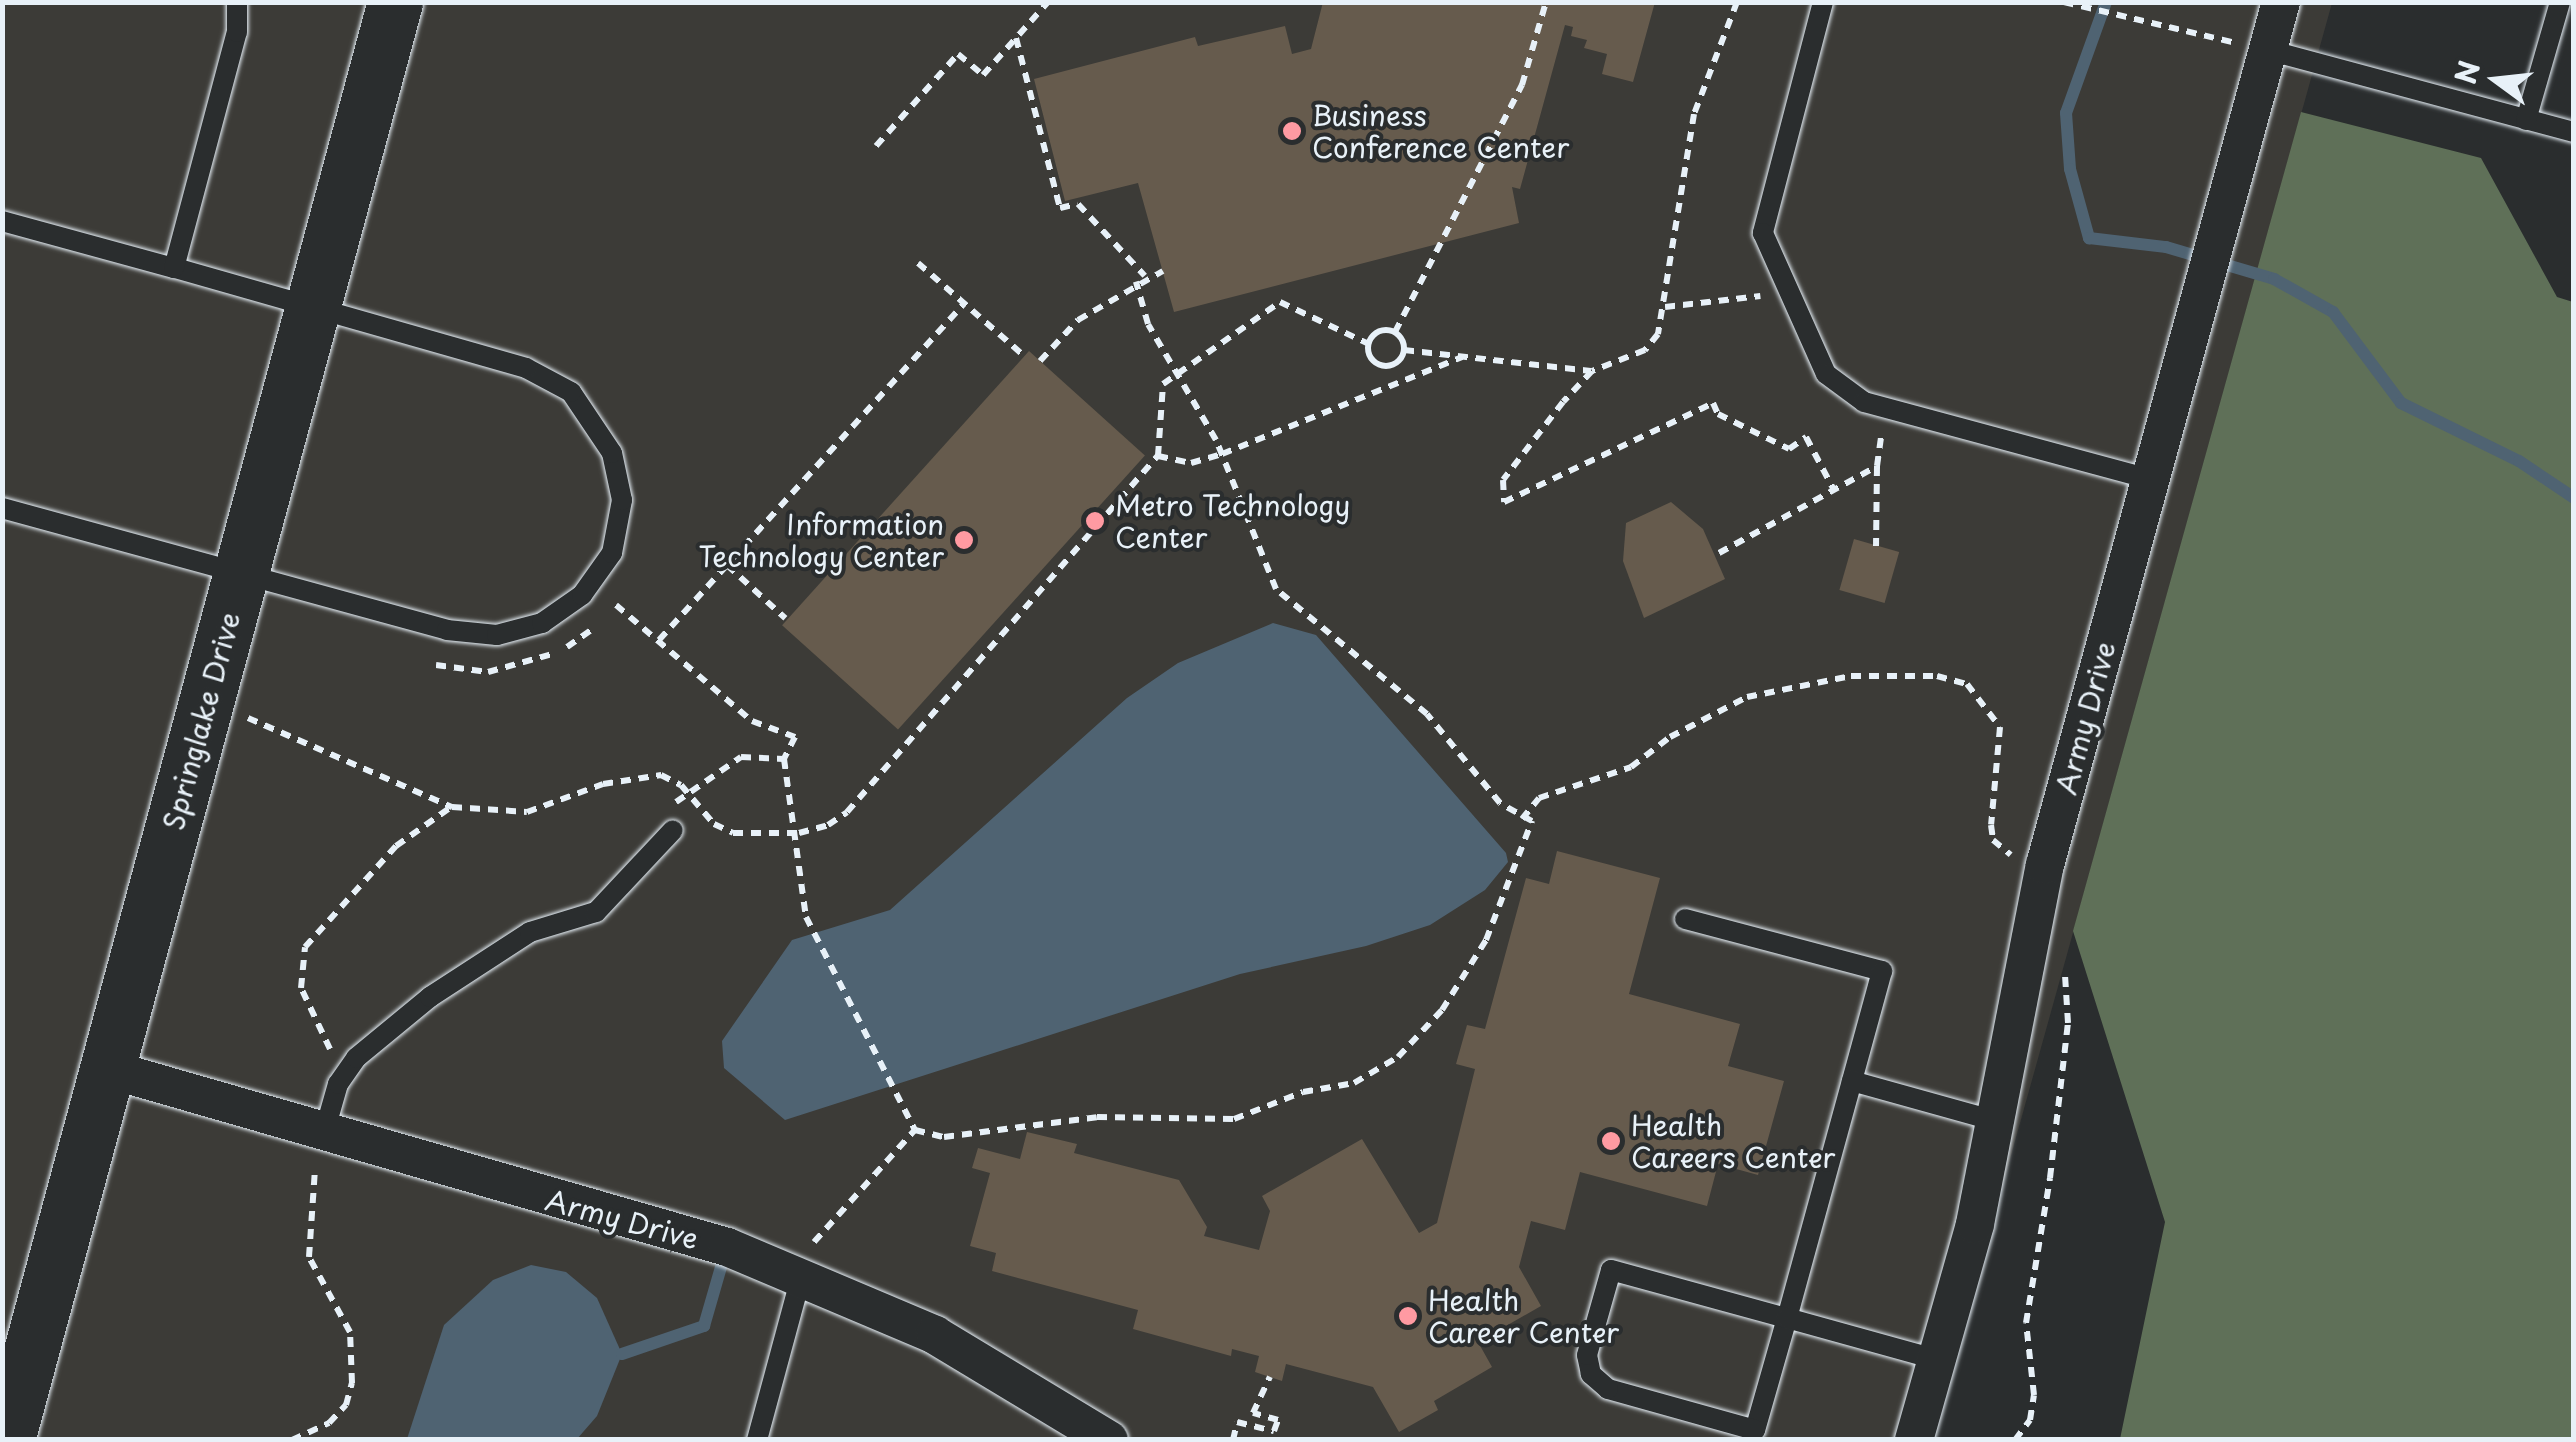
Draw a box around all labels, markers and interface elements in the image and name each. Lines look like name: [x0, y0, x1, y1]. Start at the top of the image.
north arrow: [2446, 30, 2546, 130]
text: N: [2443, 56, 2490, 88]
place label: Business Conference Center: [1312, 98, 1569, 164]
marker: Business Conference Center: [1281, 120, 1303, 142]
place label: Metro Technology Center: [1115, 488, 1349, 554]
place label: Information Technology Center: [697, 507, 944, 573]
marker: Metro Technology Center: [1084, 510, 1106, 532]
marker: Information Technology Center: [953, 529, 975, 551]
street label: Springlake Drive: [156, 609, 246, 833]
street label: Army Drive: [2048, 637, 2122, 799]
place label: Health Careers Center: [1631, 1108, 1835, 1174]
marker: Health Careers Center: [1600, 1130, 1622, 1152]
street label: Army Drive: [541, 1182, 703, 1256]
place label: Health Career Center: [1428, 1283, 1622, 1349]
marker: Health Career Center: [1397, 1305, 1419, 1327]

